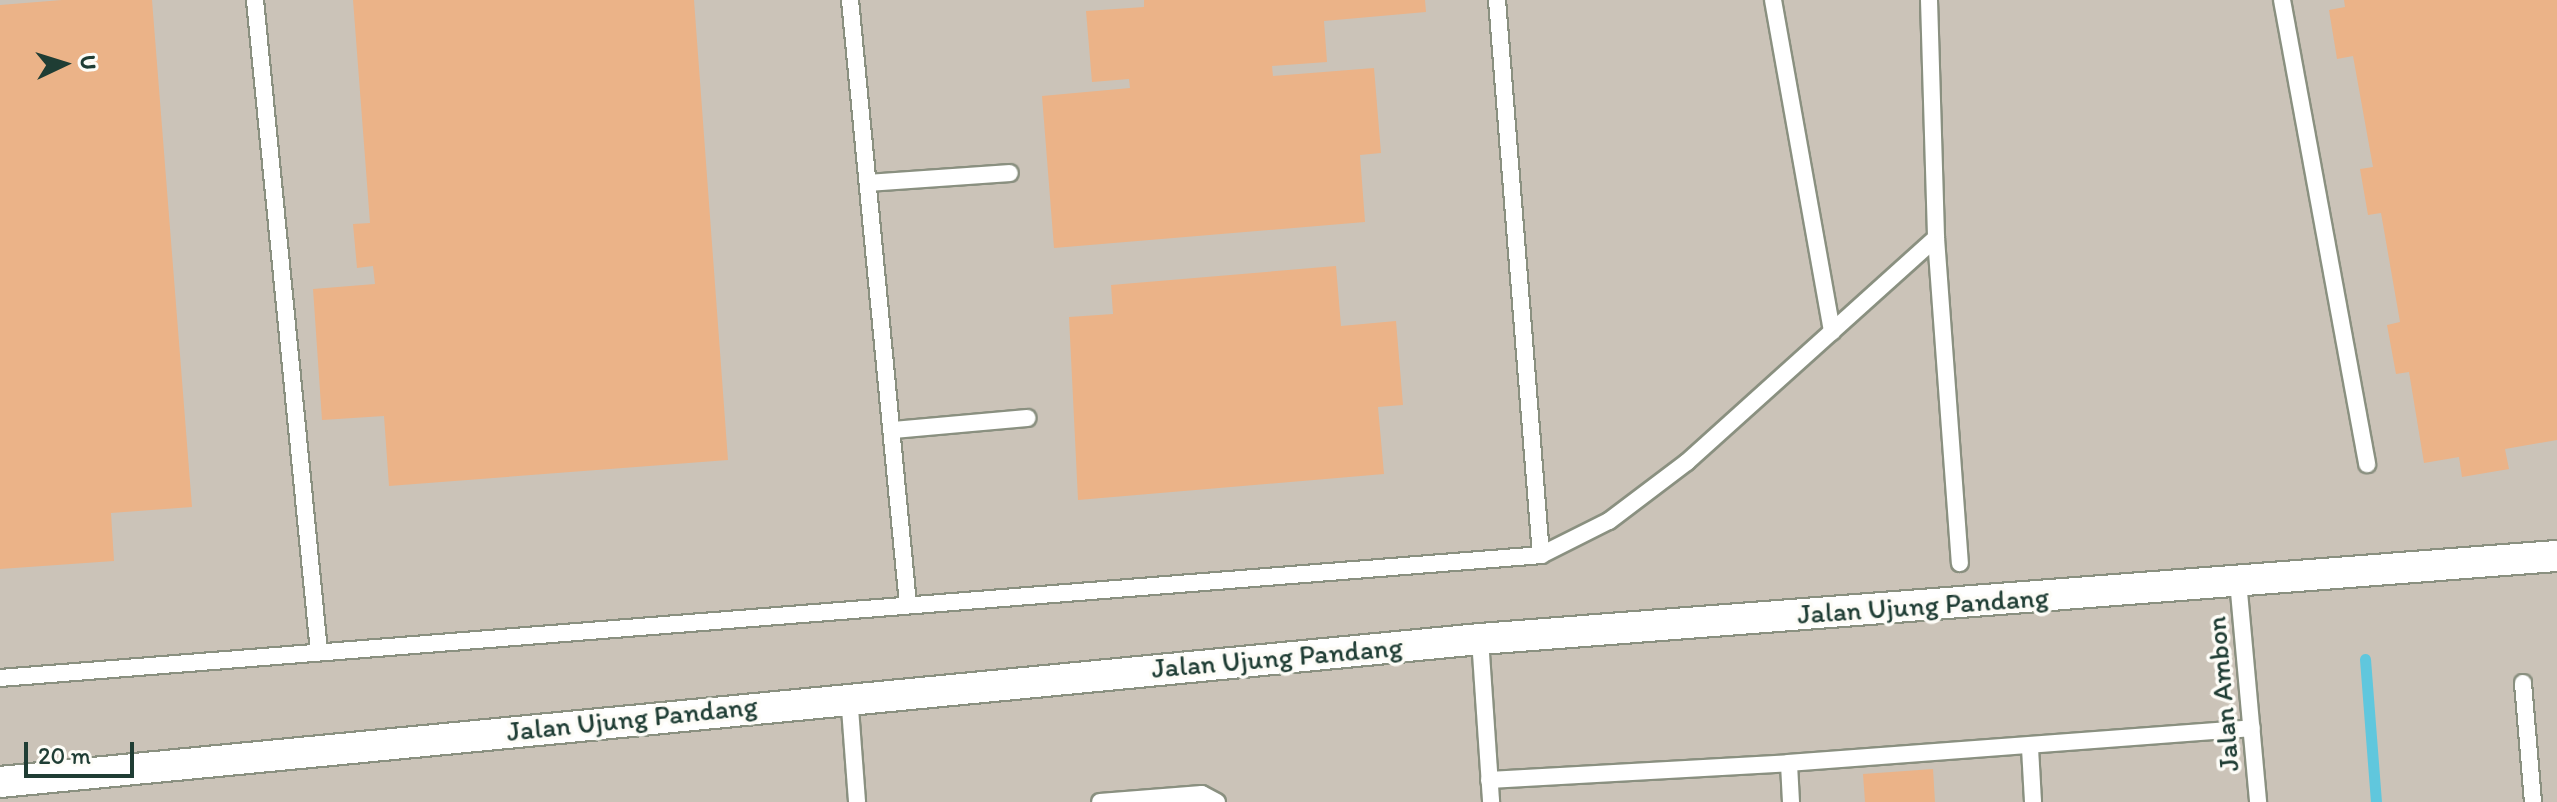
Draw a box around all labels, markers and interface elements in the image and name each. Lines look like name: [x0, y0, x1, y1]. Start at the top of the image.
north arrow: [24, 24, 104, 104]
text: U: [74, 54, 102, 71]
street label: Jalan Ujung Pandang: [1796, 579, 2050, 631]
street label: Jalan Ambon: [2198, 614, 2246, 774]
street label: Jalan Ujung Pandang: [1150, 629, 1404, 685]
street label: Jalan Ujung Pandang: [505, 688, 759, 748]
scale bar: [28, 726, 138, 776]
text: 20 m: [38, 741, 91, 770]

